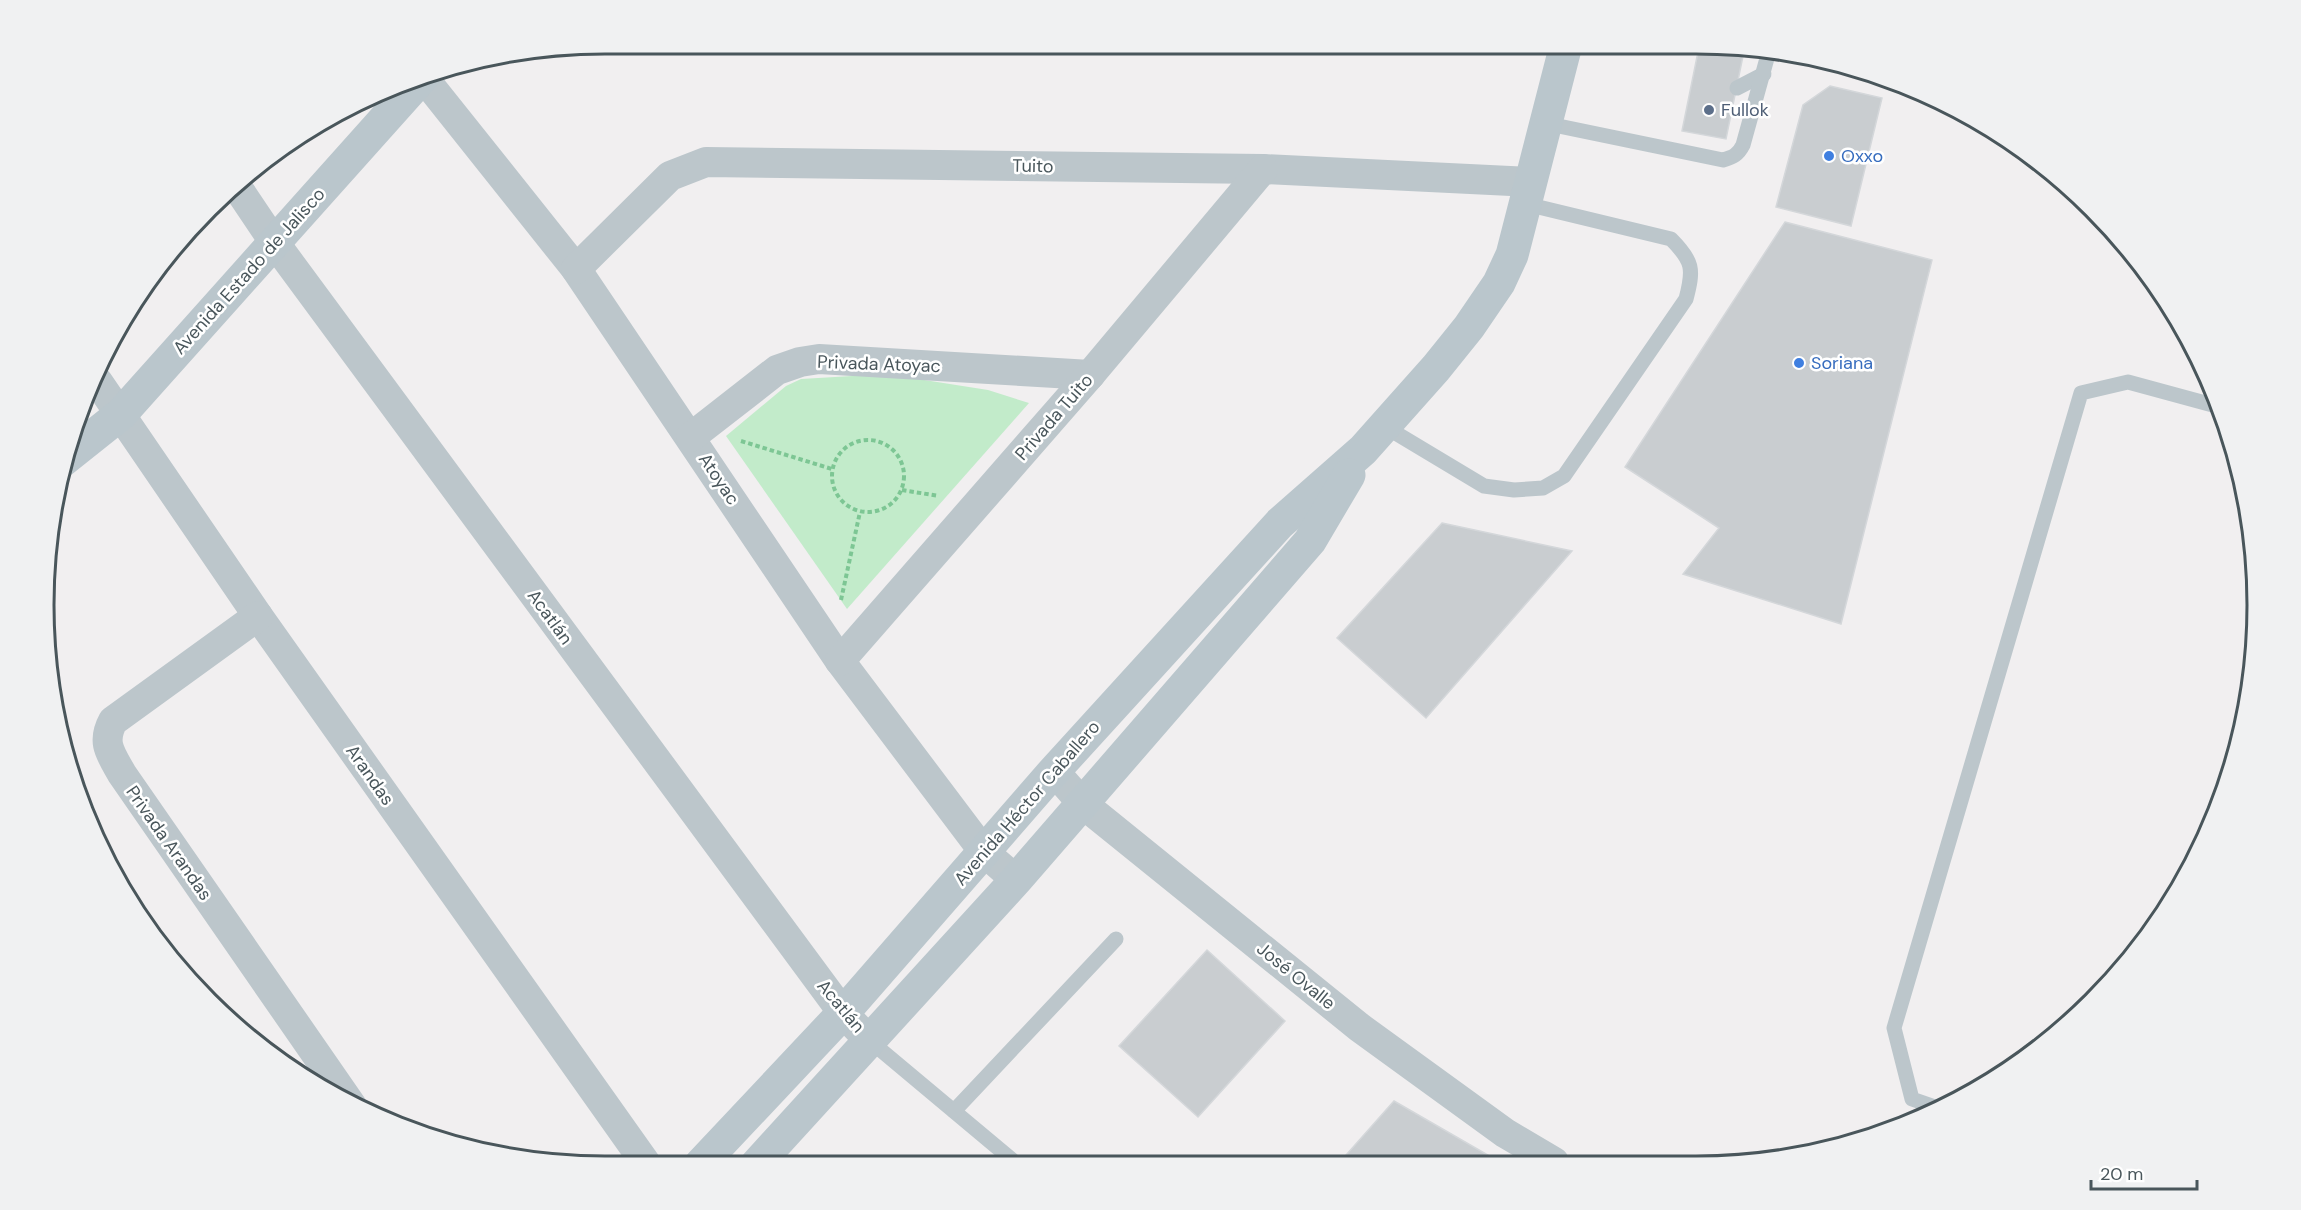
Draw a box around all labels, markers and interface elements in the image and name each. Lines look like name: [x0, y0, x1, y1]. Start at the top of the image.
place label: Fullok: [1721, 98, 1769, 122]
marker: Fullok: [1702, 103, 1716, 117]
place label: Oxxo: [1841, 144, 1883, 168]
marker: Oxxo: [1822, 149, 1836, 163]
street label: Tuito: [1012, 154, 1054, 178]
street label: Avenida Estado de Jalisco: [168, 182, 330, 360]
street label: Privada Atoyac: [817, 350, 941, 378]
place label: Soriana: [1811, 351, 1873, 375]
marker: Soriana: [1792, 356, 1806, 370]
street label: Privada Tuito: [1010, 369, 1098, 465]
street label: Atoyac: [693, 448, 745, 510]
street label: Acatlán: [522, 585, 578, 649]
street label: Avenida Héctor Caballero: [949, 715, 1105, 891]
street label: Arandas: [340, 740, 400, 810]
street label: Privada Arandas: [120, 781, 218, 905]
street label: José Ovalle: [1252, 937, 1340, 1015]
street label: Acatlán: [812, 974, 870, 1038]
scale bar: [2091, 1153, 2198, 1191]
text: 20 m: [2100, 1162, 2143, 1186]

